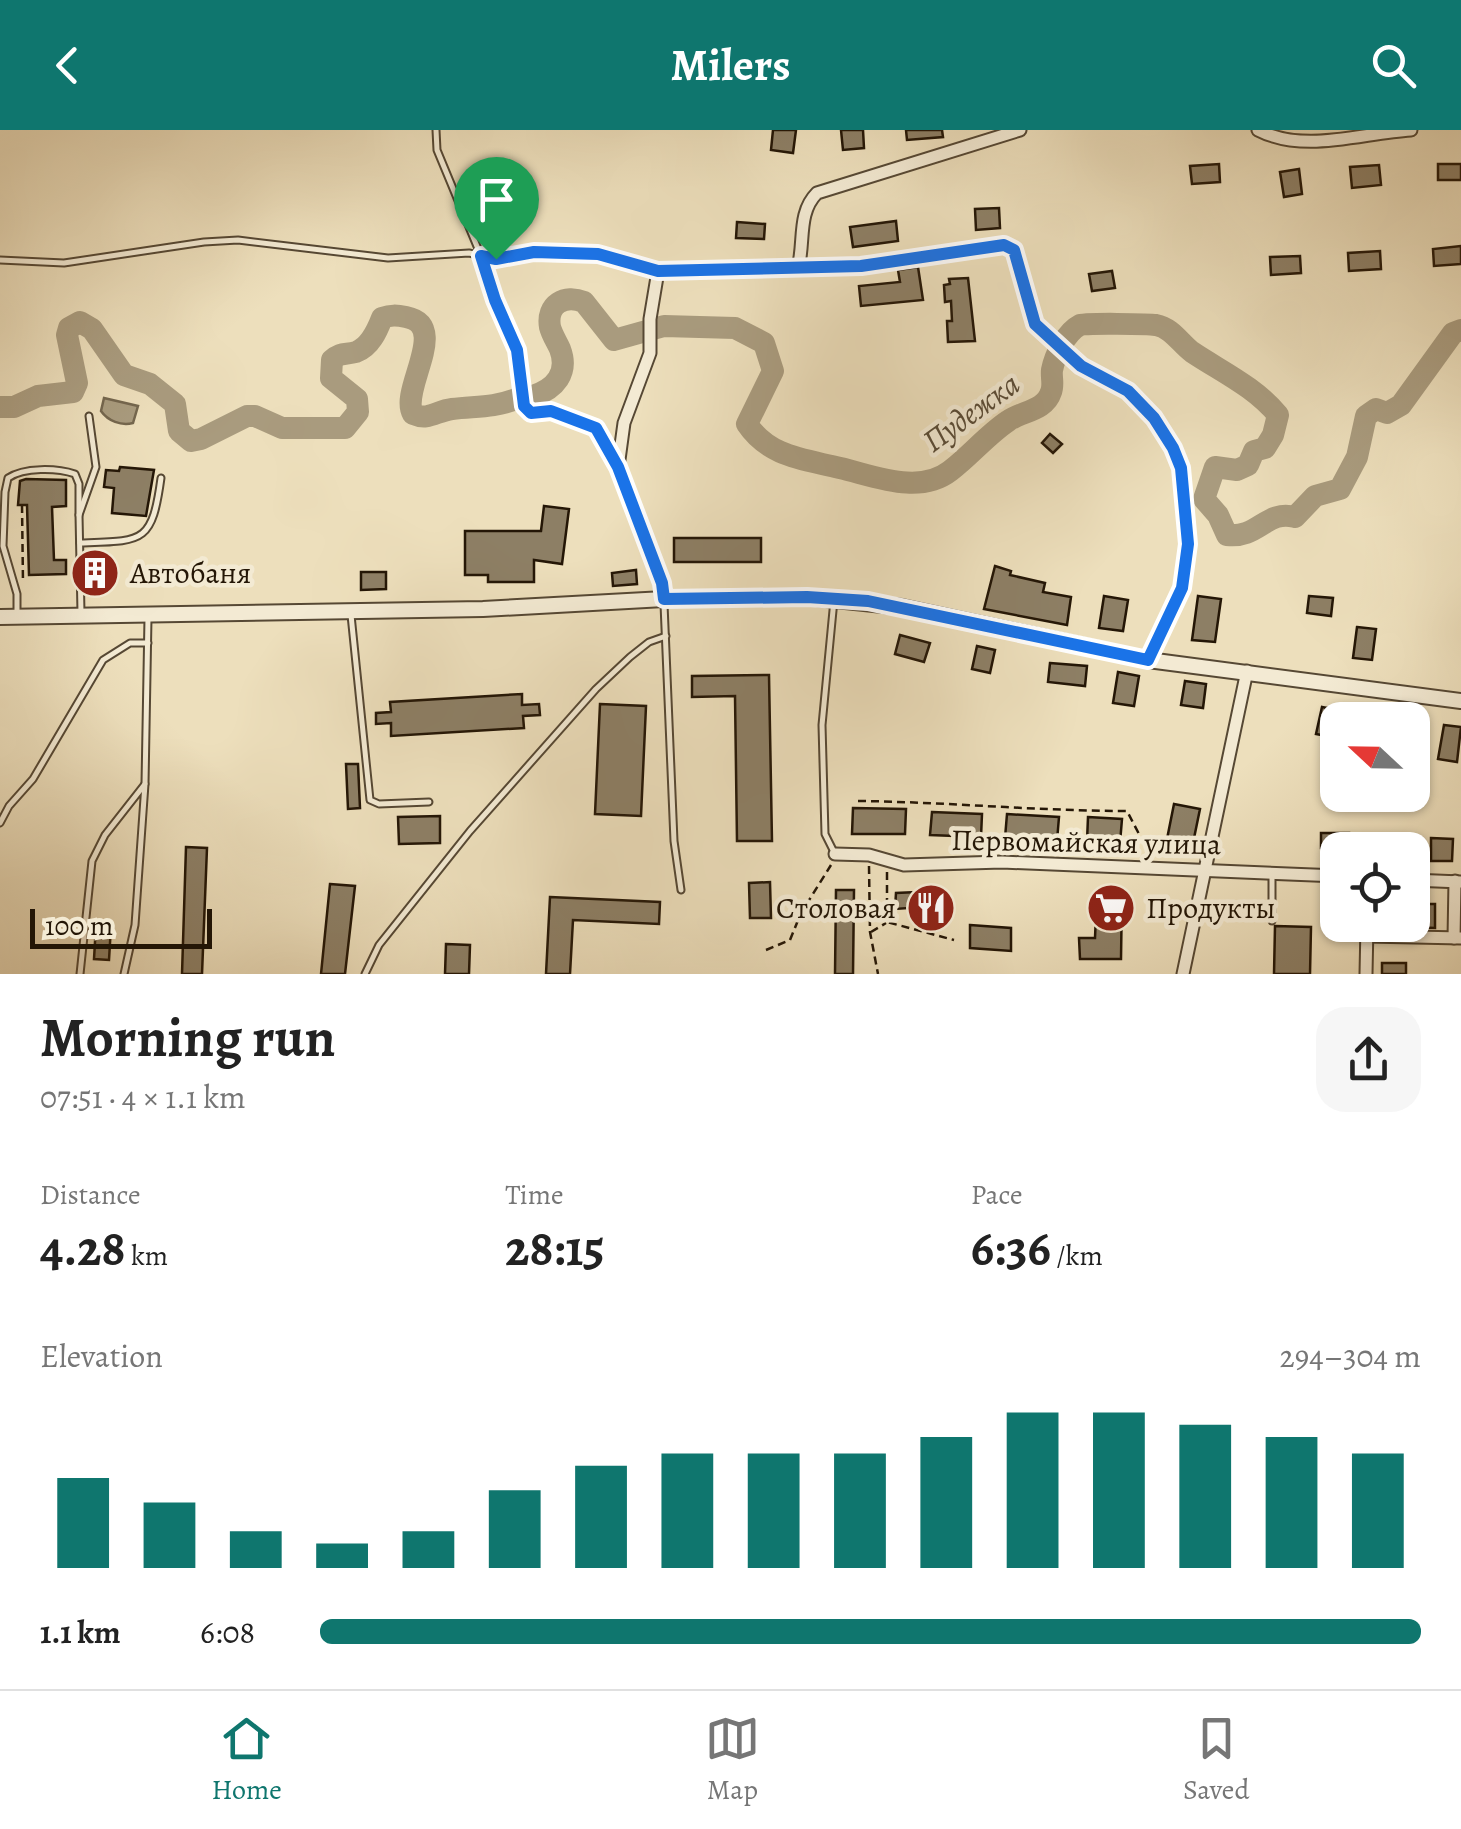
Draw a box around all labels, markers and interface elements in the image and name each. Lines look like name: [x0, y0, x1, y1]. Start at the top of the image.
text: Milers: [670, 34, 791, 96]
icon: back: [40, 38, 95, 93]
icon: search: [1366, 38, 1421, 93]
pin: [454, 157, 539, 260]
icon: arrive: [469, 172, 524, 227]
water label: Пудежка: [913, 362, 1029, 462]
building icon: Автобаня: [69, 547, 121, 599]
place label: Автобаня: [129, 553, 251, 593]
north arrow: [1320, 702, 1430, 812]
map controls: [1320, 702, 1430, 942]
street label: Первомайская улица: [951, 820, 1221, 864]
button: locate: [1320, 832, 1430, 942]
restaurant icon: Столовая: [905, 882, 957, 934]
supermarket icon: Продукты: [1085, 882, 1137, 934]
place label: Столовая: [776, 888, 896, 928]
place label: Продукты: [1146, 888, 1275, 928]
scale bar: [30, 904, 212, 948]
text: 100 m: [45, 907, 113, 945]
text: Morning run: [40, 1000, 335, 1075]
button: share: [1316, 1007, 1421, 1112]
text: 07:51 · 4 × 1.1 km: [40, 1075, 246, 1119]
text: Distance: [40, 1176, 140, 1214]
text: Time: [505, 1176, 564, 1214]
text: Pace: [971, 1176, 1023, 1214]
text: 4.28: [40, 1214, 125, 1282]
text: 28:15: [505, 1214, 605, 1282]
text: 6:36: [971, 1214, 1051, 1282]
text: km: [125, 1237, 168, 1275]
text: /km: [1051, 1237, 1103, 1275]
text: Elevation: [40, 1334, 163, 1378]
text: 294–304 m: [1279, 1334, 1421, 1378]
text: 1.1 km: [40, 1610, 121, 1654]
text: 6:08: [200, 1610, 255, 1654]
tab: Home: [212, 1711, 282, 1809]
tab: Map: [705, 1711, 760, 1809]
tab: Saved: [1183, 1711, 1249, 1809]

